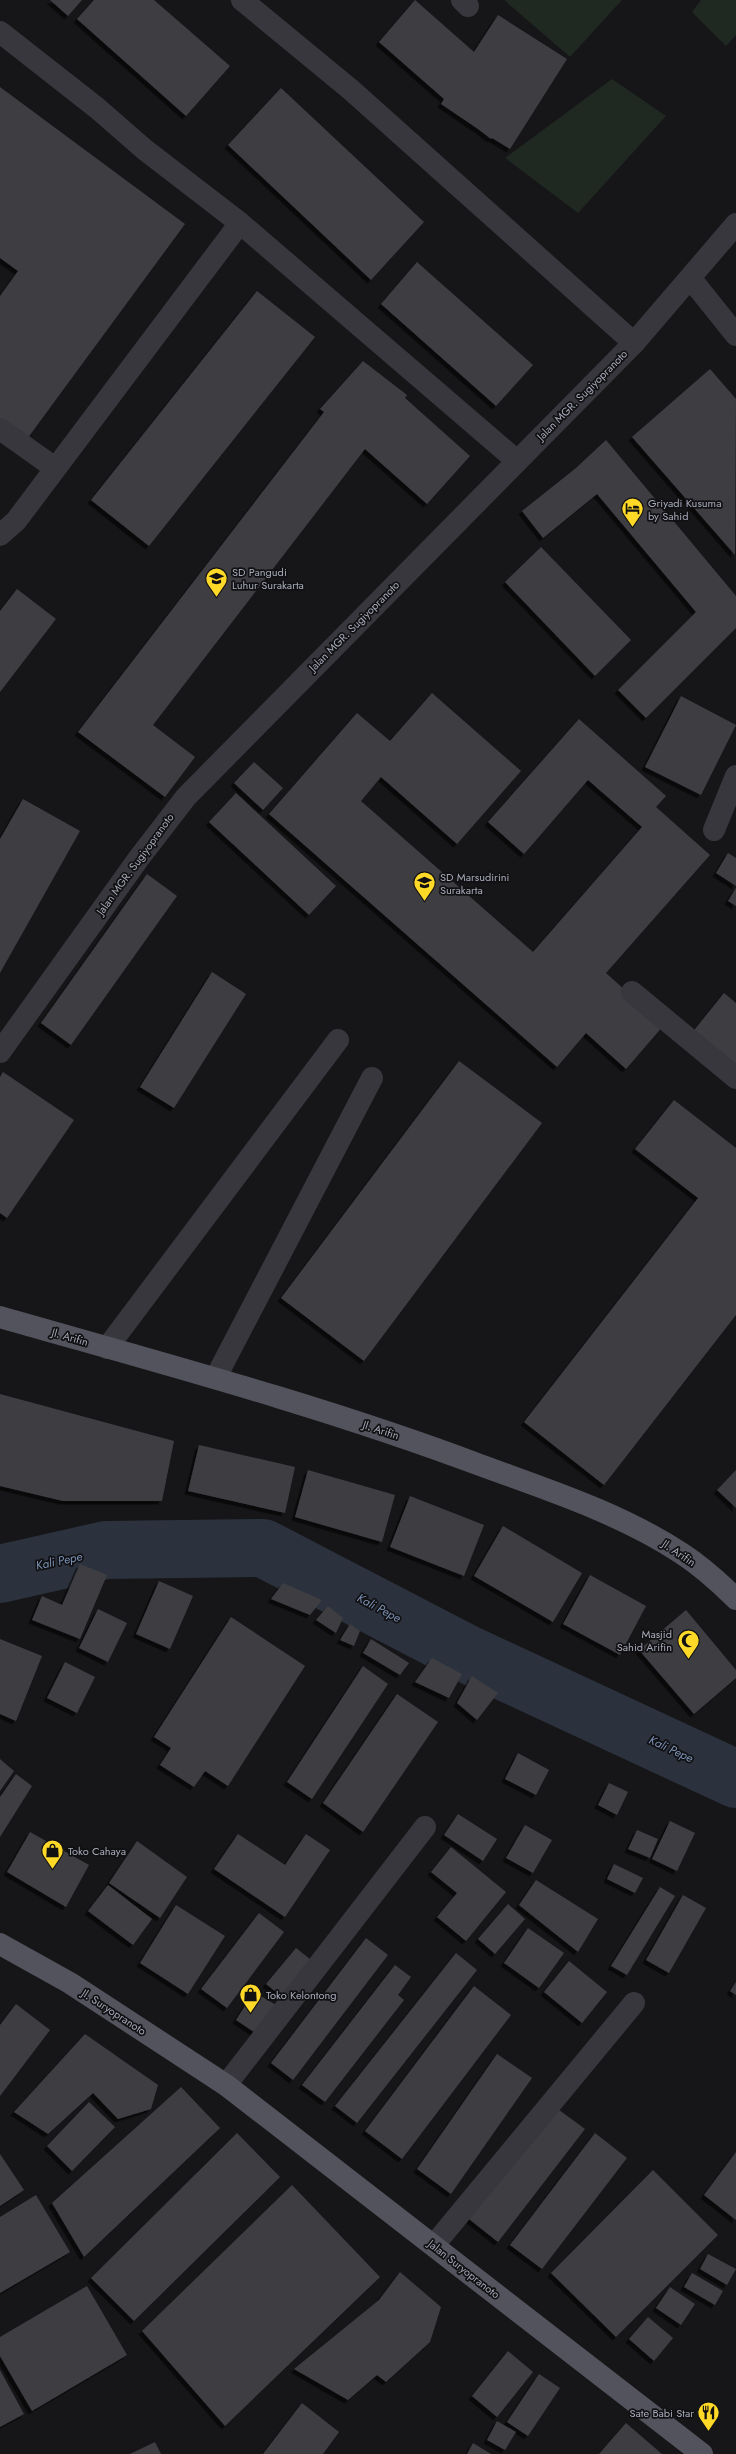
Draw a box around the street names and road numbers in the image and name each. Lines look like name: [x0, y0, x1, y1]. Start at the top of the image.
street label: Jalan MGR. Sugiyopranoto: [532, 346, 631, 445]
street label: Jalan MGR. Sugiyopranoto: [304, 577, 403, 676]
street label: Jalan MGR. Sugiyopranoto: [91, 810, 177, 920]
street label: Jl. Arifin: [48, 1324, 90, 1350]
street label: Jl. Arifin: [359, 1416, 401, 1443]
street label: Jl. Arifin: [657, 1535, 699, 1570]
street label: Jl. Suryopranoto: [77, 1984, 149, 2039]
street label: Jalan Suryopranoto: [423, 2235, 503, 2302]

